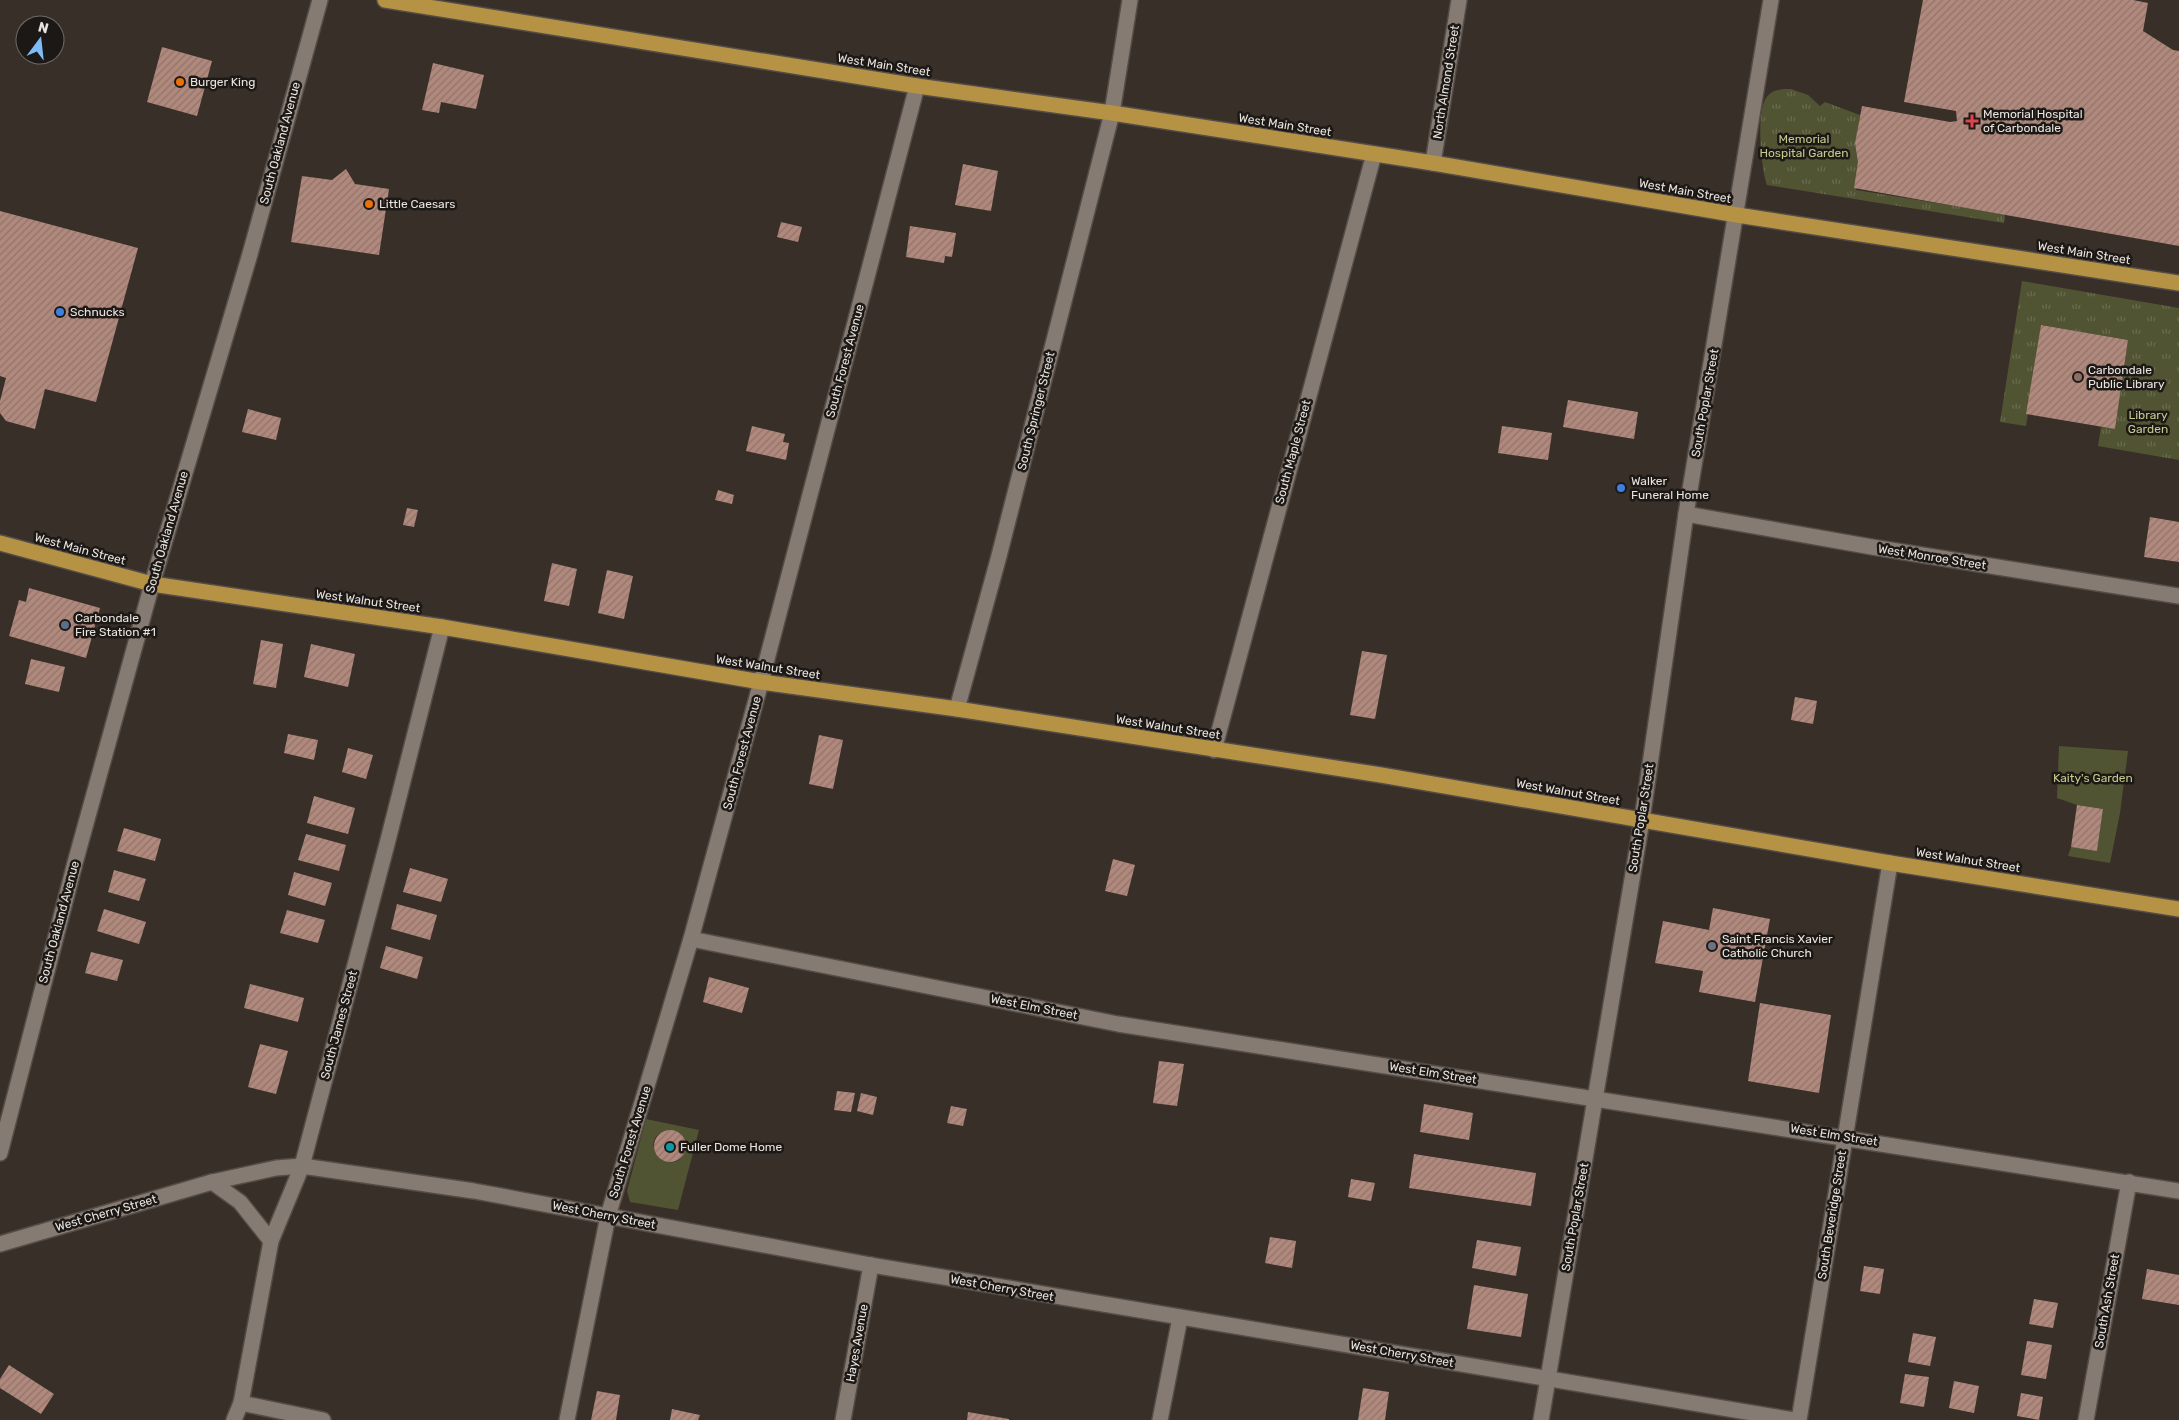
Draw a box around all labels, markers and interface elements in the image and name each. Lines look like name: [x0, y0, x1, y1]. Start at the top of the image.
north arrow: [15, 15, 65, 65]
text: N: [36, 18, 50, 37]
street label: North Almond Street: [1430, 24, 1462, 140]
street label: West Main Street: [837, 51, 932, 79]
place label: Burger King: [190, 75, 255, 89]
marker: Burger King: [174, 76, 186, 88]
street label: South Oakland Avenue: [257, 80, 303, 206]
place label: Memorial Hospital of Carbondale: [1983, 107, 2083, 135]
street label: West Main Street: [1238, 111, 1333, 139]
marker: Memorial Hospital of Carbondale: [1965, 114, 1979, 128]
park label: Memorial Hospital Garden: [1759, 132, 1849, 160]
street label: West Main Street: [1638, 176, 1733, 206]
place label: Little Caesars: [379, 197, 455, 211]
marker: Little Caesars: [363, 198, 375, 210]
street label: West Main Street: [2037, 239, 2132, 267]
street label: South Forest Avenue: [823, 302, 867, 419]
place label: Schnucks: [70, 305, 125, 319]
marker: Schnucks: [54, 306, 66, 318]
street label: South Poplar Street: [1689, 347, 1721, 458]
street label: South Springer Street: [1014, 350, 1058, 472]
place label: Carbondale Public Library: [2088, 363, 2165, 391]
marker: Carbondale Public Library: [2072, 371, 2084, 383]
street label: South Maple Street: [1272, 398, 1314, 506]
park label: Library Garden: [2128, 408, 2168, 436]
street label: South Oakland Avenue: [143, 469, 191, 595]
place label: Walker Funeral Home: [1631, 474, 1709, 502]
marker: Walker Funeral Home: [1615, 482, 1627, 494]
street label: West Main Street: [33, 530, 127, 568]
street label: West Monroe Street: [1877, 542, 1987, 573]
street label: West Walnut Street: [315, 587, 421, 615]
place label: Carbondale Fire Station #1: [75, 611, 156, 639]
marker: Carbondale Fire Station #1: [59, 619, 71, 631]
street label: West Walnut Street: [715, 652, 821, 682]
street label: South Forest Avenue: [720, 694, 764, 811]
street label: West Walnut Street: [1115, 712, 1221, 742]
street label: South Poplar Street: [1626, 762, 1657, 873]
park label: Kaity's Garden: [2053, 771, 2133, 785]
street label: West Walnut Street: [1515, 776, 1621, 808]
street label: West Walnut Street: [1915, 845, 2021, 875]
street label: South Oakland Avenue: [36, 859, 82, 985]
place label: Saint Francis Xavier Catholic Church: [1722, 932, 1833, 960]
marker: Saint Francis Xavier Catholic Church: [1706, 940, 1718, 952]
street label: South James Street: [318, 969, 360, 1081]
street label: West Elm Street: [989, 992, 1079, 1022]
street label: West Elm Street: [1388, 1059, 1478, 1087]
street label: South Forest Avenue: [606, 1084, 654, 1200]
street label: West Elm Street: [1789, 1121, 1879, 1149]
place label: Fuller Dome Home: [680, 1140, 782, 1154]
marker: Fuller Dome Home: [664, 1141, 676, 1153]
street label: South Beveridge Street: [1815, 1149, 1849, 1280]
street label: South Poplar Street: [1559, 1161, 1591, 1272]
street label: West Cherry Street: [54, 1192, 159, 1234]
street label: West Cherry Street: [551, 1198, 657, 1232]
street label: South Ash Street: [2092, 1253, 2122, 1349]
street label: West Cherry Street: [949, 1272, 1055, 1304]
street label: Hayes Avenue: [843, 1303, 871, 1383]
street label: West Cherry Street: [1349, 1338, 1455, 1370]

